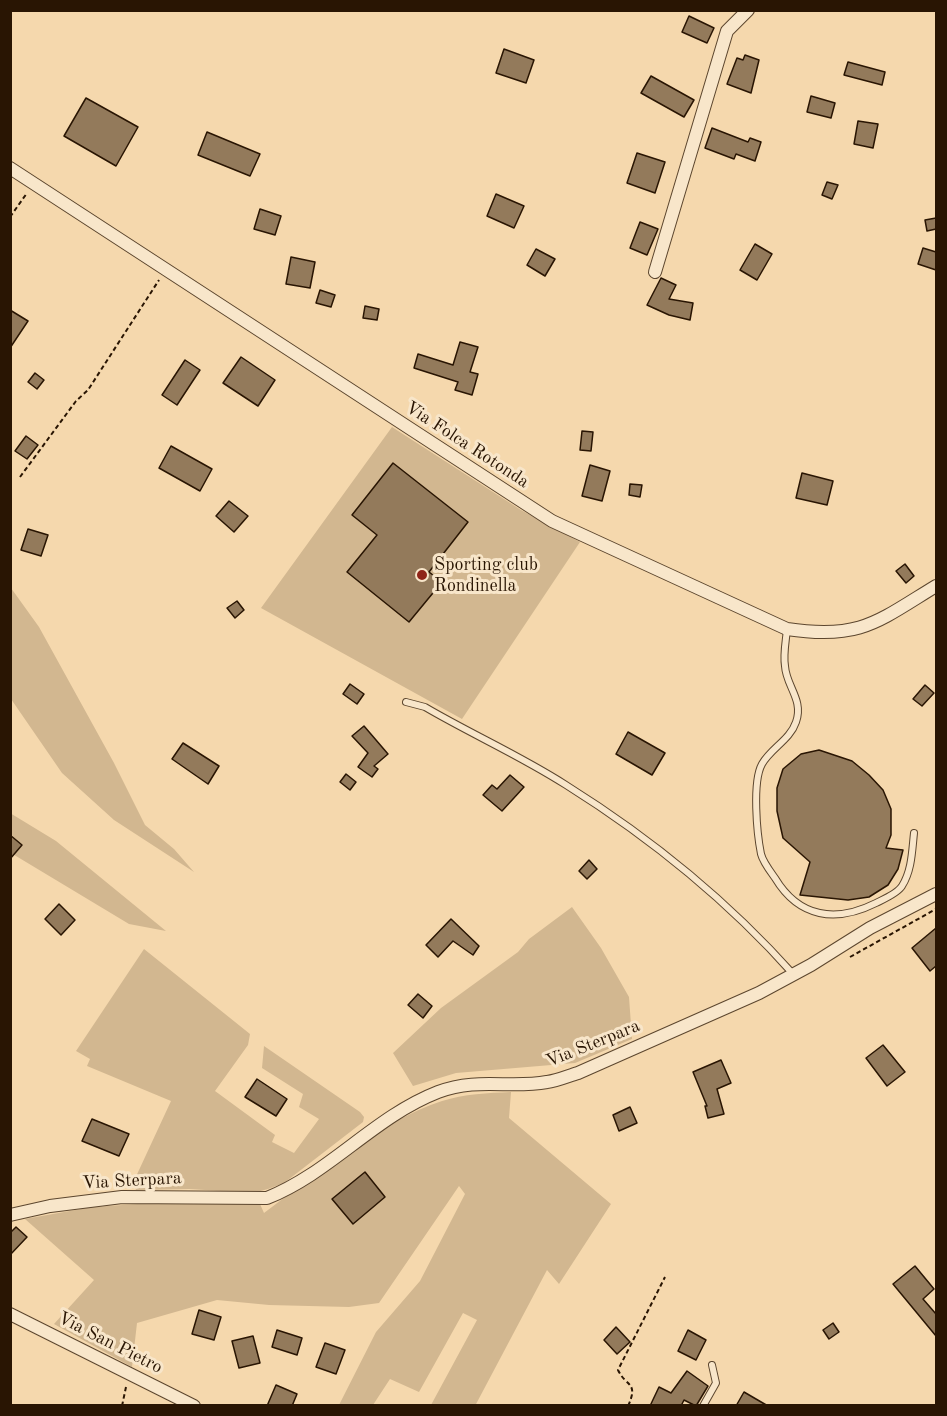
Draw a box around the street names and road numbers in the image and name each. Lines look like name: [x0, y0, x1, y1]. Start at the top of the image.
street label: Via Folca Rotonda: [401, 397, 533, 493]
street label: Via Sterpara: [543, 1015, 643, 1073]
street label: Via Sterpara: [82, 1168, 182, 1194]
street label: Via San Pietro: [54, 1307, 166, 1379]

